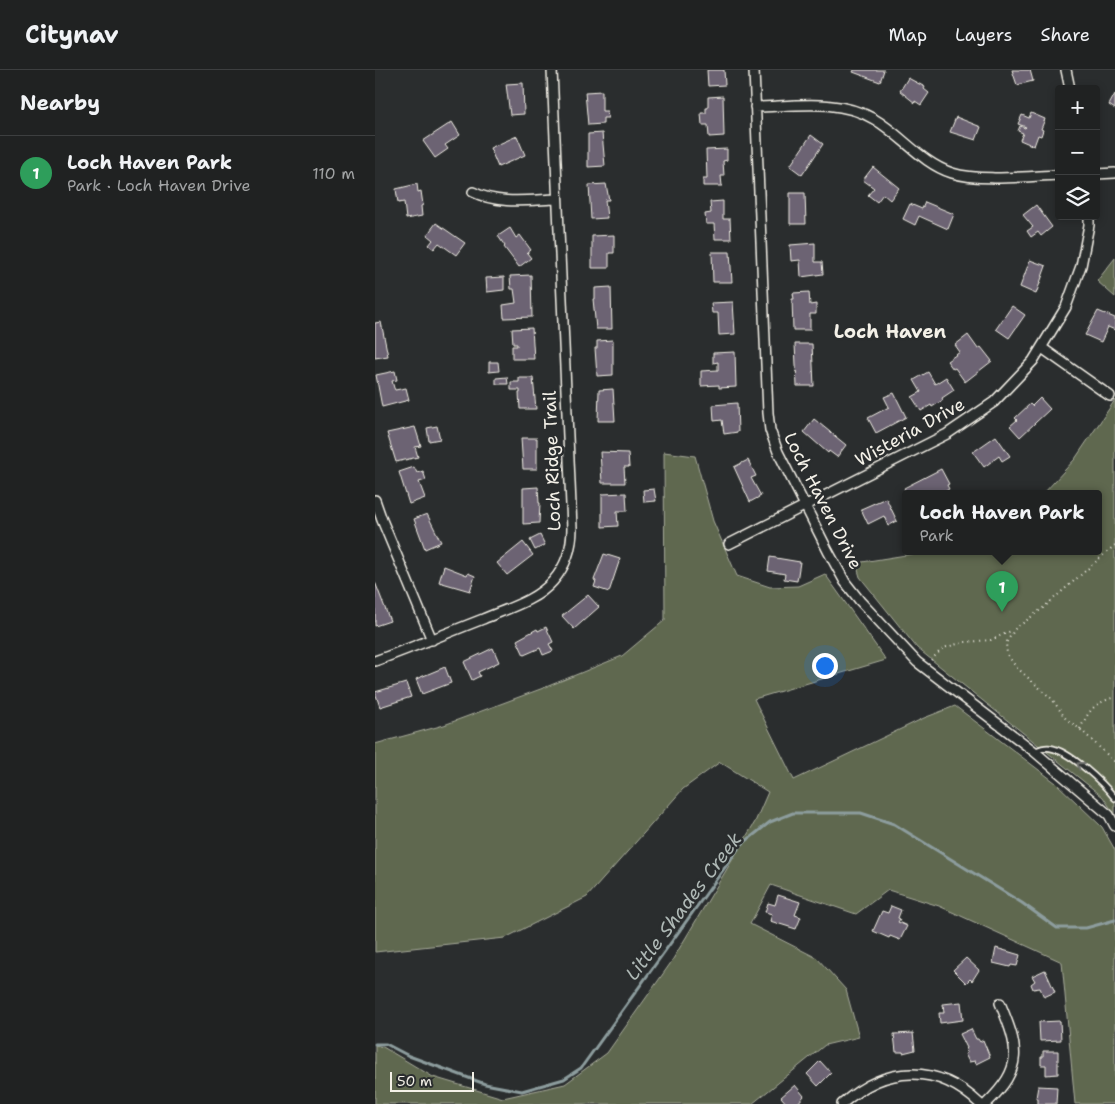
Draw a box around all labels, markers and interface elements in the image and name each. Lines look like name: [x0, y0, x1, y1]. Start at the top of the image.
text: Citynav: [25, 19, 119, 51]
text: Map: [889, 23, 927, 47]
text: Layers: [955, 23, 1012, 47]
text: Share: [1040, 23, 1090, 47]
map controls: [1055, 85, 1100, 220]
button: +: [1055, 85, 1100, 130]
text: Nearby: [20, 89, 100, 117]
button: −: [1055, 130, 1100, 175]
text: Loch Haven Park: [67, 150, 232, 175]
text: 1: [32, 163, 40, 184]
text: 110 m: [312, 163, 355, 184]
text: Park · Loch Haven Drive: [67, 175, 251, 196]
button: layers: [1055, 175, 1100, 220]
district label: Loch Haven: [834, 319, 947, 344]
street label: Loch Ridge Trail: [538, 390, 566, 532]
street label: Wisteria Drive: [851, 392, 969, 472]
street label: Loch Haven Drive: [778, 428, 868, 574]
popup: [902, 490, 1102, 555]
text: Loch Haven Park: [919, 500, 1085, 525]
text: Park: [919, 525, 954, 546]
pin: 1: [986, 571, 1018, 612]
your location: [812, 653, 838, 679]
one-way arrow: [1076, 762, 1085, 771]
water label: Little Shades Creek: [620, 827, 747, 985]
scale bar: [390, 1069, 474, 1092]
text: 50 m: [397, 1072, 432, 1090]

